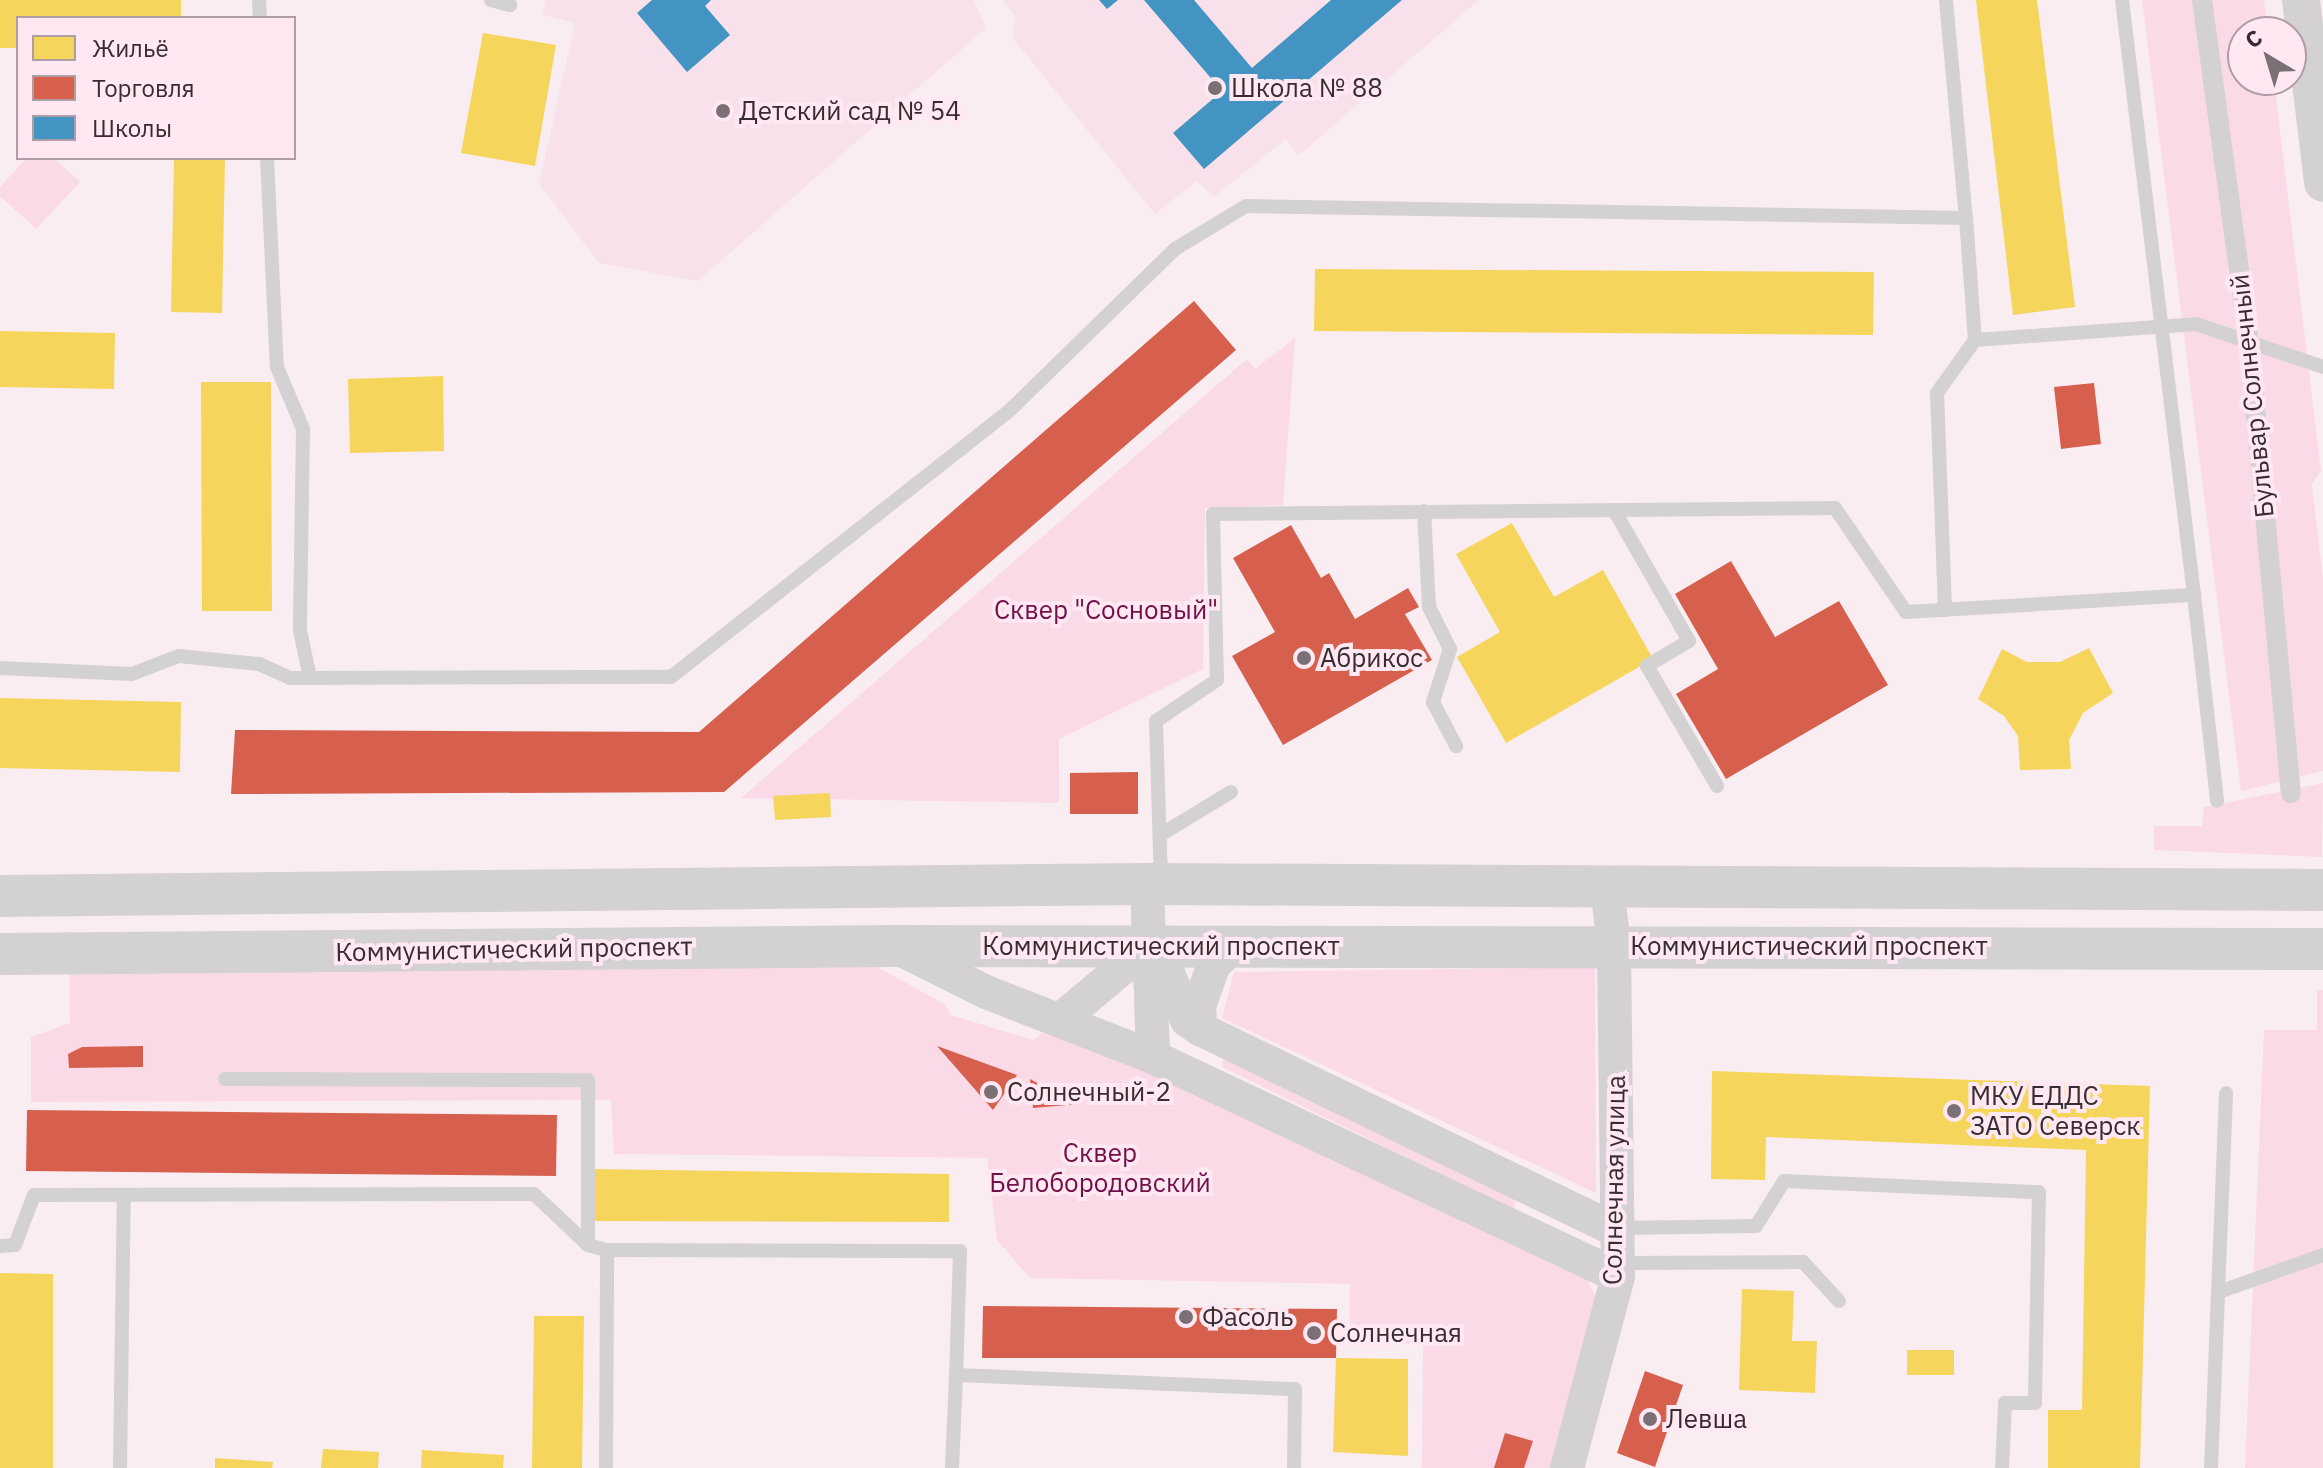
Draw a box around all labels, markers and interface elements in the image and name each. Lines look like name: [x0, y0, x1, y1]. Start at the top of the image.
legend: [16, 16, 296, 160]
north arrow: [2227, 16, 2307, 96]
text: С: [2239, 22, 2268, 54]
text: Жильё: [92, 32, 169, 64]
text: Торговля: [92, 72, 195, 104]
place label: Школа № 88: [1231, 72, 1383, 104]
marker: Школа № 88: [1206, 79, 1224, 97]
place label: Детский сад № 54: [739, 95, 961, 127]
marker: Детский сад № 54: [714, 102, 732, 120]
text: Школы: [92, 112, 172, 144]
street label: Бульвар Солнечный: [2224, 273, 2280, 519]
park label: Сквер "Сосновый": [994, 594, 1218, 626]
place label: Абрикос: [1320, 642, 1423, 674]
marker: Абрикос: [1295, 649, 1313, 667]
street label: Коммунистический проспект: [335, 930, 693, 968]
street label: Коммунистический проспект: [982, 930, 1340, 962]
street label: Коммунистический проспект: [1630, 930, 1988, 962]
street label: Солнечная улица: [1597, 1075, 1631, 1285]
place label: Солнечный-2: [1007, 1076, 1171, 1108]
place label: МКУ ЕДДС ЗАТО Северск: [1970, 1080, 2141, 1142]
marker: Солнечный-2: [982, 1083, 1000, 1101]
marker: МКУ ЕДДС ЗАТО Северск: [1945, 1102, 1963, 1120]
park label: Сквер Белобородовский: [989, 1137, 1211, 1198]
place label: Фасоль: [1202, 1301, 1293, 1333]
marker: Фасоль: [1177, 1308, 1195, 1326]
place label: Солнечная: [1330, 1317, 1462, 1349]
marker: Солнечная: [1305, 1324, 1323, 1342]
place label: Левша: [1666, 1403, 1747, 1435]
marker: Левша: [1641, 1410, 1659, 1428]

